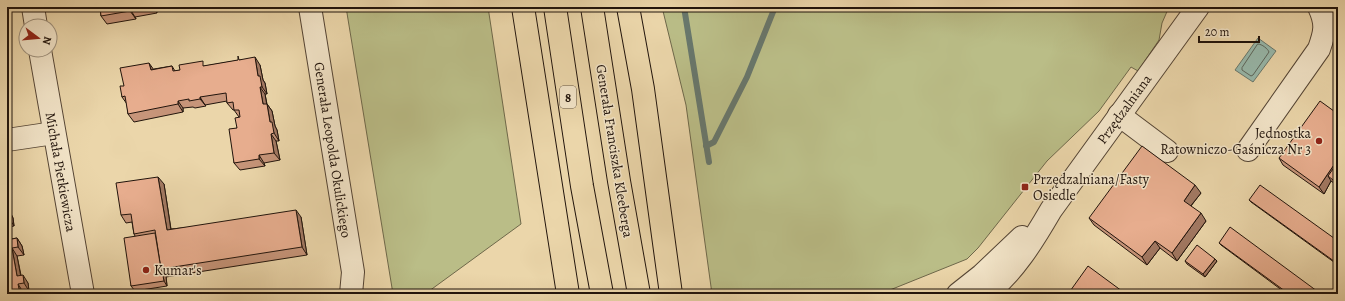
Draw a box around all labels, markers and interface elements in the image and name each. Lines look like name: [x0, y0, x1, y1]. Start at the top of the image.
north arrow: [18, 18, 58, 58]
scale bar: [1199, 18, 1259, 44]
text: 20 m: [1205, 24, 1229, 40]
text: N: [39, 35, 55, 47]
street label: Generała Leopolda Okulickiego: [309, 61, 356, 239]
street label: Generała Franciszka Kleeberga: [591, 63, 638, 240]
street label: Przędzalniana: [1093, 70, 1156, 148]
road number: 8: [560, 86, 576, 108]
street label: Michała Pietkiewicza: [41, 111, 80, 234]
place label: Jednostka Ratowniczo-Gaśnicza Nr 3: [1160, 124, 1311, 159]
marker: Jednostka Ratowniczo-Gaśnicza Nr 3: [1314, 136, 1324, 146]
place label: Przędzalniana/Fasty Osiedle: [1033, 170, 1150, 205]
marker: Przędzalniana/Fasty Osiedle: [1020, 182, 1030, 192]
place label: Kumar's: [154, 261, 202, 280]
marker: Kumar's: [141, 265, 151, 275]

